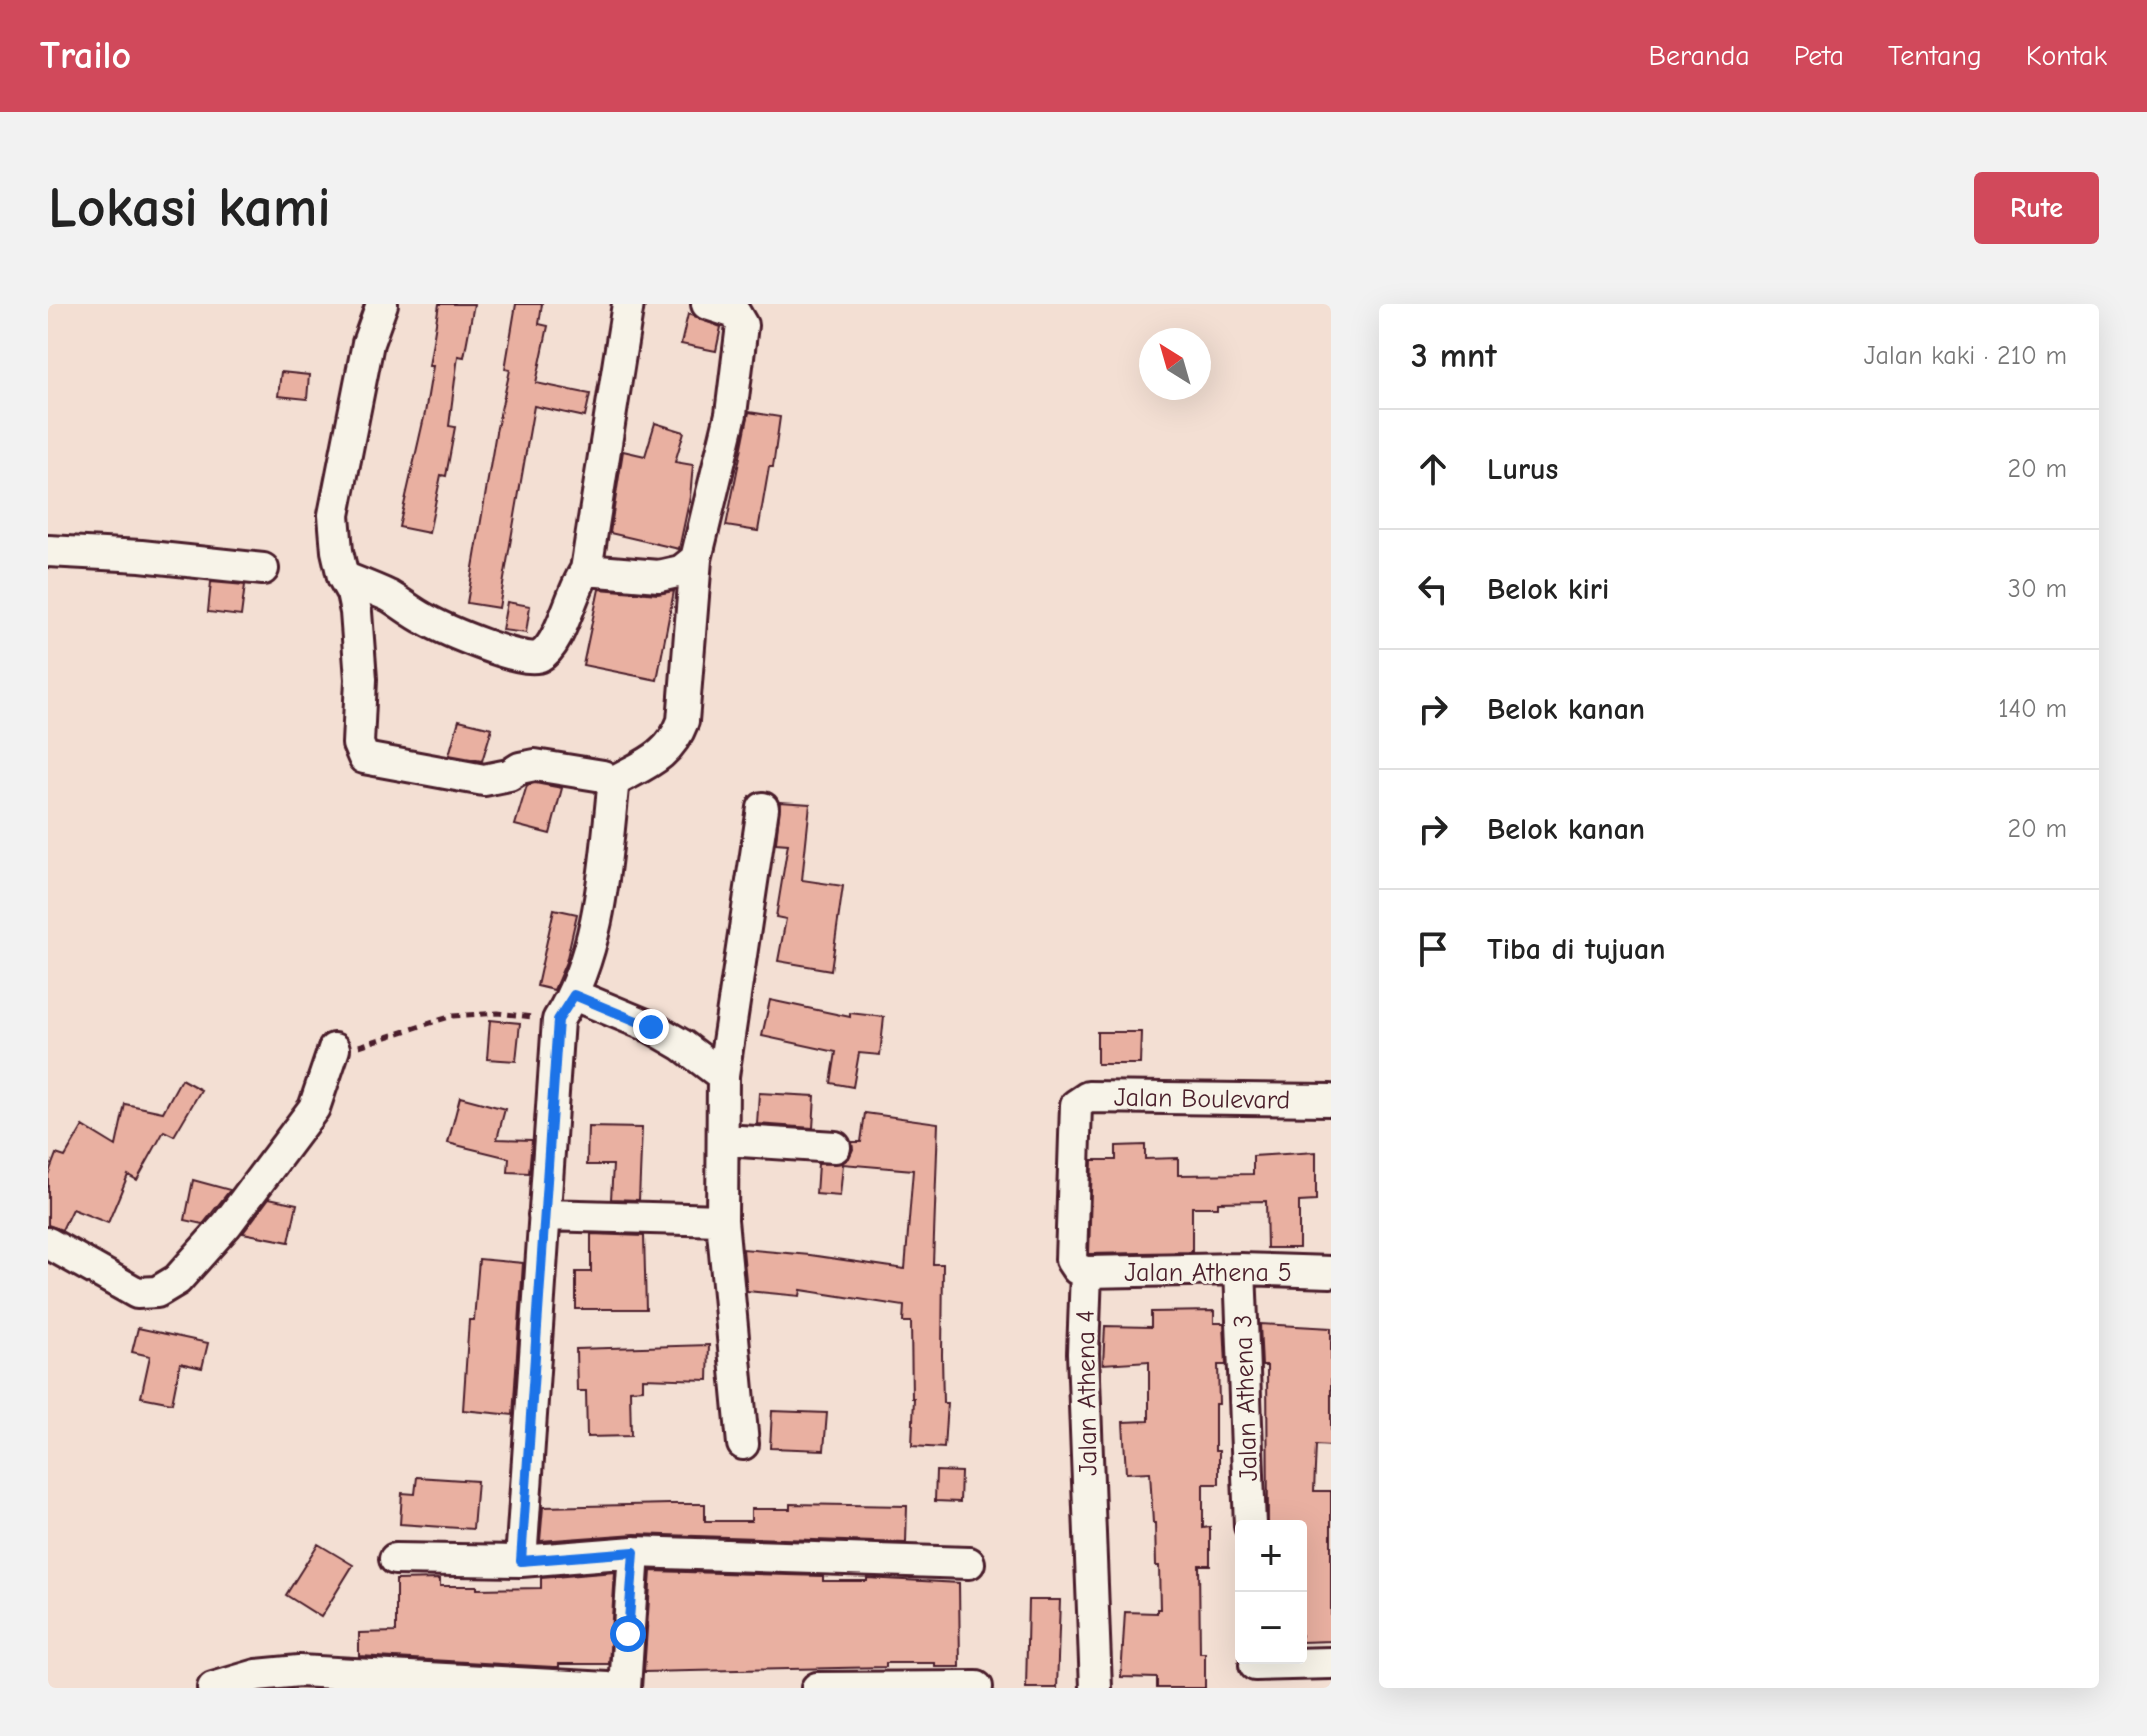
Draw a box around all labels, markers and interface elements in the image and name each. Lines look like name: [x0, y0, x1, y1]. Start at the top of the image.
text: Trailo: [40, 34, 131, 78]
text: Beranda: [1649, 40, 1750, 72]
text: Peta: [1794, 40, 1844, 72]
text: Tentang: [1888, 40, 1982, 72]
text: Kontak: [2026, 40, 2107, 72]
button: Rute: [1974, 172, 2099, 244]
text: Lokasi kami: [48, 176, 331, 240]
north arrow: [1139, 328, 1211, 400]
text: 3 mnt: [1411, 336, 1497, 376]
text: Jalan kaki · 210 m: [1864, 341, 2067, 371]
icon: ahead: [1411, 447, 1455, 491]
text: Lurus: [1487, 452, 1558, 487]
text: 20 m: [2007, 454, 2067, 484]
icon: left: [1411, 567, 1455, 611]
text: Belok kiri: [1487, 572, 1609, 607]
text: 30 m: [2008, 574, 2067, 604]
icon: right: [1411, 687, 1455, 731]
text: Belok kanan: [1487, 692, 1645, 727]
text: 140 m: [1998, 694, 2067, 724]
icon: right: [1411, 807, 1455, 851]
text: Belok kanan: [1487, 812, 1645, 847]
text: 20 m: [2007, 814, 2067, 844]
icon: arrive: [1411, 927, 1455, 971]
text: Tiba di tujuan: [1487, 932, 1666, 967]
route end: [633, 1009, 669, 1045]
street label: Jalan Boulevard: [1114, 1082, 1290, 1116]
street label: Jalan Athena 5: [1124, 1258, 1292, 1288]
street label: Jalan Athena 4: [1071, 1310, 1103, 1476]
street label: Jalan Athena 3: [1228, 1314, 1264, 1482]
map controls: [1235, 1520, 1307, 1664]
button: +: [1235, 1520, 1307, 1592]
button: −: [1235, 1592, 1307, 1664]
route start: [610, 1616, 646, 1652]

